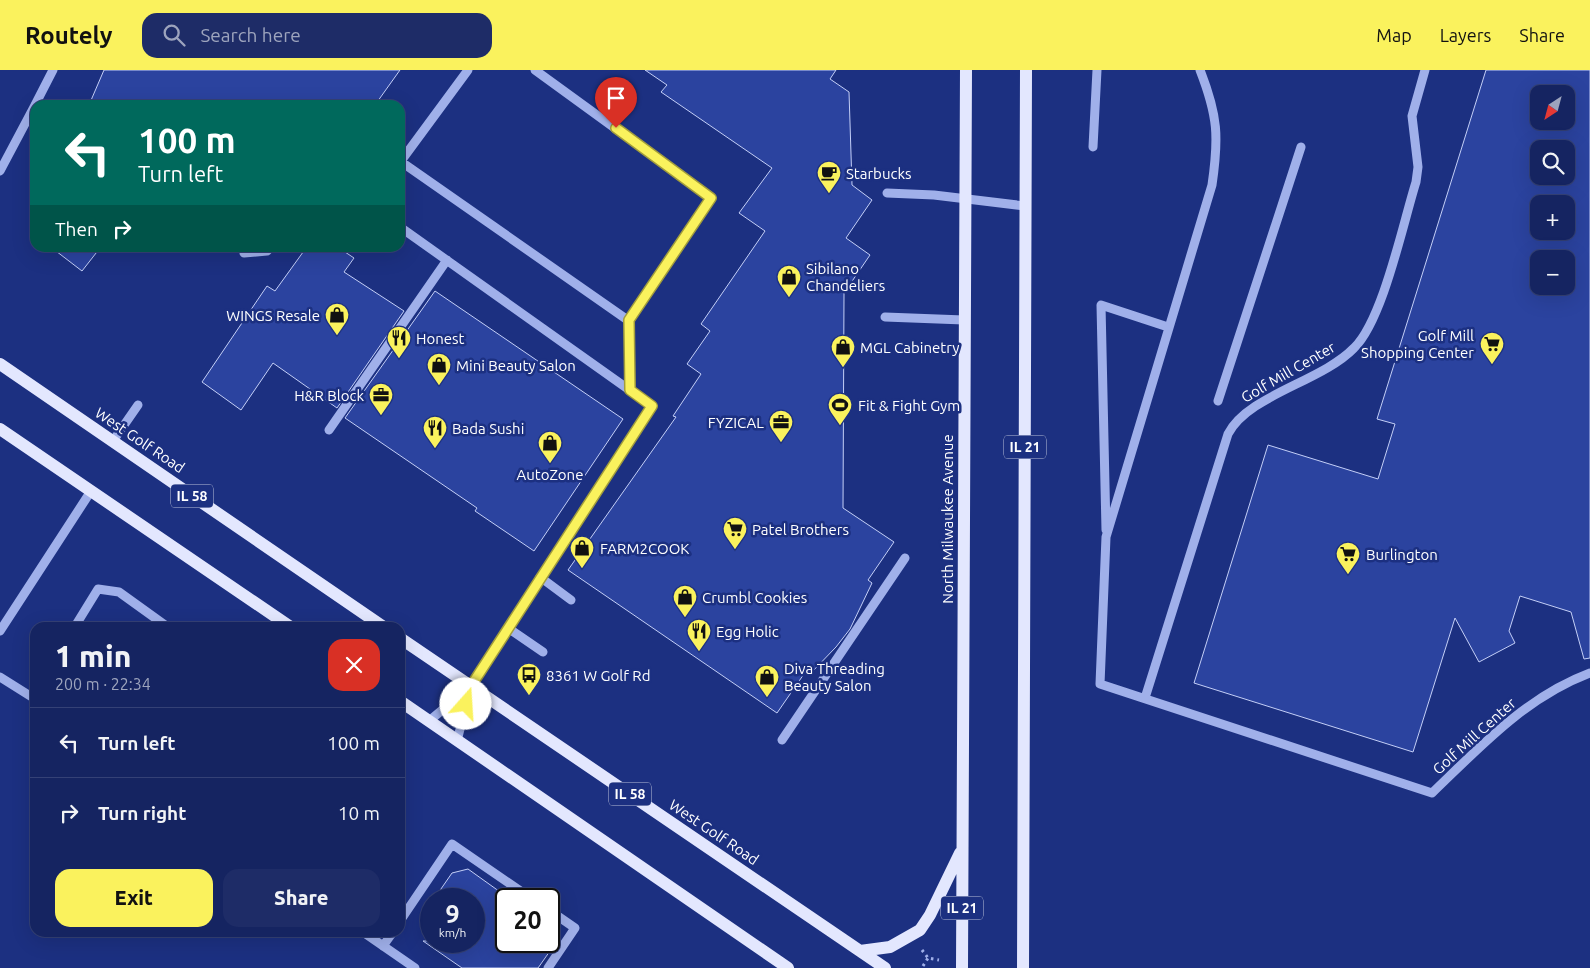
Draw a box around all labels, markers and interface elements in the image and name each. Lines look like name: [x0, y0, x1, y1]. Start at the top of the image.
search box: [142, 13, 492, 58]
icon: search: [160, 21, 188, 49]
text: Routely: [25, 22, 112, 49]
text: Search here: [200, 24, 301, 46]
text: Map: [1376, 25, 1412, 45]
text: Layers: [1440, 25, 1491, 45]
text: Share: [1519, 25, 1565, 45]
pin: [595, 77, 637, 128]
icon: arrive: [602, 84, 630, 112]
north arrow: [1530, 85, 1575, 130]
map controls: [1530, 85, 1575, 295]
icon: left: [55, 120, 120, 185]
text: 100 m: [138, 120, 236, 160]
button: search: [1530, 140, 1575, 185]
cafe icon: Starbucks: [816, 160, 842, 194]
text: Turn left: [138, 161, 223, 186]
place label: Starbucks: [846, 165, 912, 182]
button: +: [1530, 195, 1575, 240]
icon: right: [108, 215, 136, 243]
text: Then: [55, 218, 98, 240]
button: −: [1530, 250, 1575, 295]
place label: Sibilano Chandeliers: [806, 260, 885, 294]
shop icon: Sibilano Chandeliers: [776, 264, 802, 298]
shop icon: WINGS Resale: [324, 302, 350, 336]
place label: WINGS Resale: [226, 307, 320, 324]
restaurant icon: Honest: [386, 325, 412, 359]
place label: Golf Mill Shopping Center: [1361, 327, 1474, 361]
place label: Honest: [416, 330, 465, 347]
supermarket icon: Golf Mill Shopping Center: [1479, 331, 1505, 365]
shop icon: MGL Cabinetry: [830, 334, 856, 368]
street label: Golf Mill Center: [1238, 338, 1338, 406]
place label: MGL Cabinetry: [860, 339, 959, 356]
shop icon: Mini Beauty Salon: [426, 352, 452, 386]
place label: Mini Beauty Salon: [456, 357, 576, 374]
office icon: H&R Block: [368, 382, 394, 416]
place label: H&R Block: [294, 387, 364, 404]
sports icon: Fit & Fight Gym: [827, 392, 853, 426]
place label: Fit & Fight Gym: [858, 397, 960, 414]
street label: West Golf Road: [92, 404, 188, 476]
office icon: FYZICAL: [768, 409, 794, 443]
place label: FYZICAL: [708, 414, 764, 431]
restaurant icon: Bada Sushi: [422, 415, 448, 449]
place label: Bada Sushi: [452, 420, 524, 437]
shop icon: AutoZone: [537, 430, 563, 464]
street label: North Milwaukee Avenue: [939, 434, 956, 604]
road number: IL 21: [1004, 436, 1046, 458]
place label: AutoZone: [517, 466, 583, 483]
road number: IL 58: [171, 484, 213, 508]
supermarket icon: Patel Brothers: [722, 516, 748, 550]
place label: Patel Brothers: [752, 521, 849, 538]
shop icon: FARM2COOK: [569, 535, 595, 569]
place label: FARM2COOK: [600, 540, 689, 557]
supermarket icon: Burlington: [1335, 541, 1361, 575]
place label: Burlington: [1366, 546, 1438, 563]
shop icon: Crumbl Cookies: [672, 584, 698, 618]
place label: Crumbl Cookies: [702, 589, 807, 606]
restaurant icon: Egg Holic: [686, 618, 712, 652]
place label: Egg Holic: [716, 623, 779, 640]
text: 1 min: [55, 639, 131, 673]
button: close: [328, 639, 380, 691]
place label: Diva Threading Beauty Salon: [784, 660, 885, 694]
bus stop icon: 8361 W Golf Rd: [516, 662, 542, 696]
shop icon: Diva Threading Beauty Salon: [754, 664, 780, 698]
place label: 8361 W Golf Rd: [546, 667, 650, 684]
text: 200 m · 22:34: [55, 675, 151, 693]
position arrow: [439, 677, 491, 729]
street label: Golf Mill Center: [1429, 694, 1519, 778]
icon: left: [55, 729, 83, 757]
text: Turn left: [98, 732, 176, 754]
text: 100 m: [327, 732, 380, 754]
road number: IL 58: [609, 782, 651, 806]
street label: West Golf Road: [666, 796, 762, 868]
icon: right: [55, 799, 83, 827]
text: Turn right: [98, 802, 186, 824]
text: 10 m: [338, 802, 380, 824]
button: Exit: [55, 869, 213, 927]
button: Share: [223, 869, 380, 927]
speed limit sign: 20: [495, 888, 560, 953]
road number: IL 21: [941, 896, 983, 920]
text: 9: [445, 900, 460, 928]
text: km/h: [439, 926, 466, 939]

